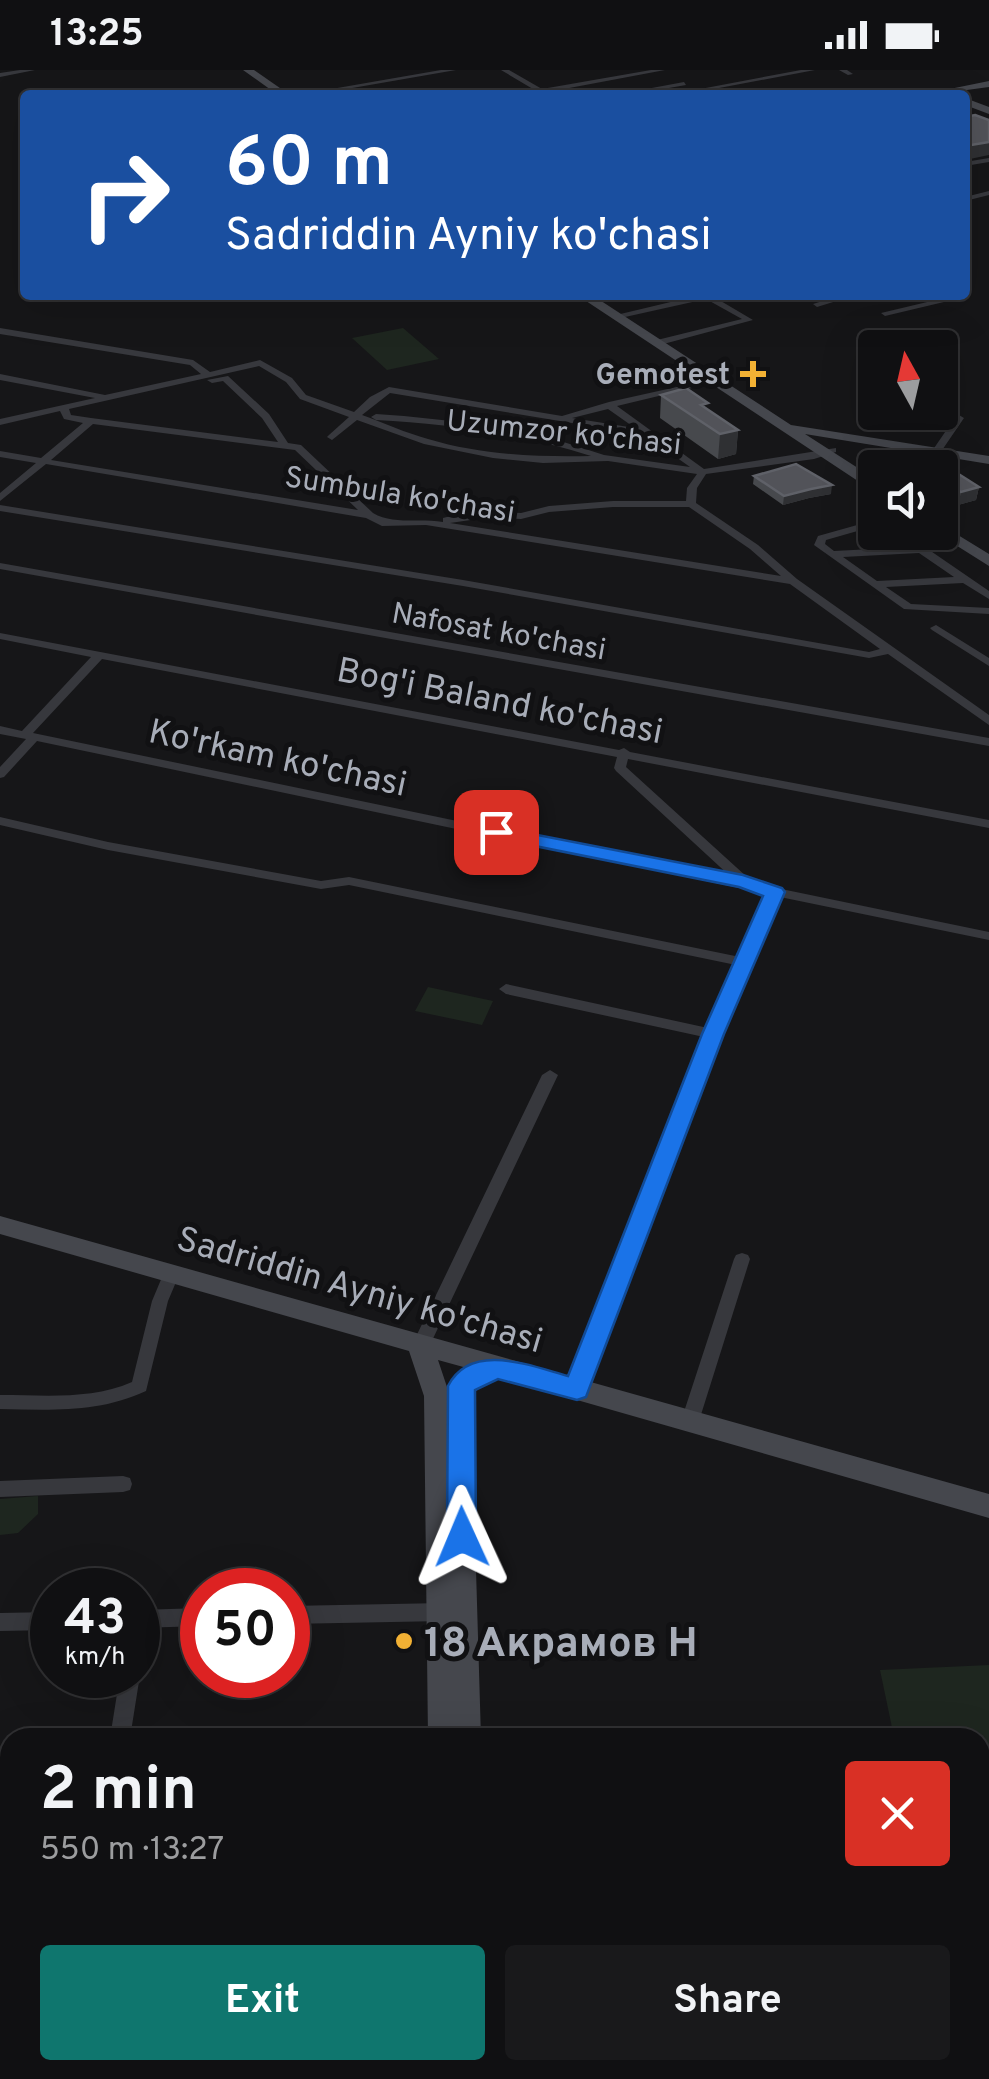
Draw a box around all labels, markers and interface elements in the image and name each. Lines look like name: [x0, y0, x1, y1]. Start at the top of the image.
text: 13:25: [50, 11, 144, 60]
text: 60 m: [225, 122, 393, 211]
icon: right: [60, 130, 190, 260]
text: Sadriddin Ayniy ko'chasi: [225, 209, 712, 266]
north arrow: [858, 330, 958, 430]
map controls: [858, 330, 958, 550]
place label: Gemotest: [595, 358, 730, 395]
marker: Gemotest: [740, 361, 766, 387]
street label: Uzumzor ko'chasi: [444, 404, 683, 465]
button: sound: [858, 450, 958, 550]
street label: Sumbula ko'chasi: [282, 460, 517, 533]
street label: Nafosat ko'chasi: [389, 596, 609, 671]
street label: Bog'i Baland ko'chasi: [333, 650, 666, 756]
street label: Ko'rkam ko'chasi: [144, 711, 410, 809]
pin: [454, 790, 539, 875]
icon: arrive: [469, 805, 524, 860]
street label: Sadriddin Ayniy ko'chasi: [171, 1219, 547, 1365]
position arrow: [410, 1485, 514, 1589]
speed limit sign: 50: [180, 1568, 310, 1698]
text: 43: [64, 1589, 126, 1652]
place label: 18 Акрамов Н: [424, 1619, 698, 1672]
marker: 18 Акрамов Н: [393, 1630, 415, 1652]
text: km/h: [65, 1642, 125, 1674]
text: 2 min: [40, 1755, 197, 1831]
button: close: [845, 1761, 950, 1866]
text: 550 m · 13:27: [40, 1831, 224, 1871]
button: Exit: [40, 1945, 485, 2060]
button: Share: [505, 1945, 950, 2060]

